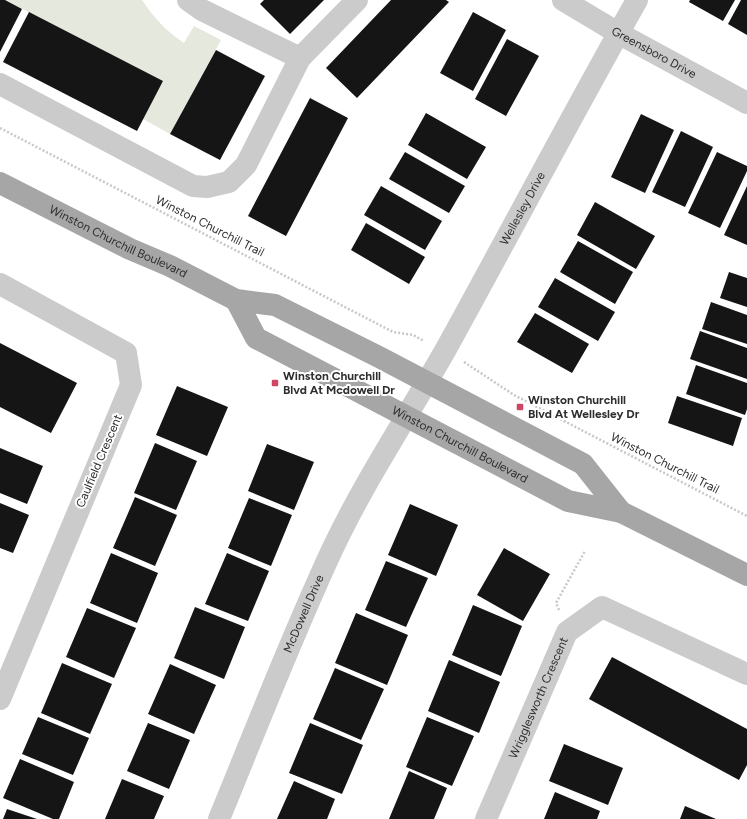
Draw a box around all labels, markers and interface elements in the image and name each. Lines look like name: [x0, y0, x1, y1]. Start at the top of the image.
street label: Greensboro Drive: [609, 24, 699, 81]
street label: Wellesley Drive: [497, 169, 548, 248]
street label: Winston Churchill Trail: [153, 193, 267, 259]
street label: Winston Churchill Boulevard: [47, 202, 190, 281]
place label: Winston Churchill Blvd At Mcdowell Dr: [283, 369, 395, 397]
marker: Winston Churchill Blvd At Mcdowell Dr: [270, 378, 280, 388]
place label: Winston Churchill Blvd At Wellesley Dr: [528, 393, 640, 421]
marker: Winston Churchill Blvd At Wellesley Dr: [515, 402, 525, 412]
street label: Winston Churchill Boulevard: [389, 403, 530, 486]
street label: Caulfield Crescent: [73, 412, 125, 510]
street label: Winston Churchill Trail: [608, 430, 722, 496]
street label: McDowell Drive: [281, 572, 327, 655]
street label: Wrigglesworth Crescent: [506, 635, 571, 761]

